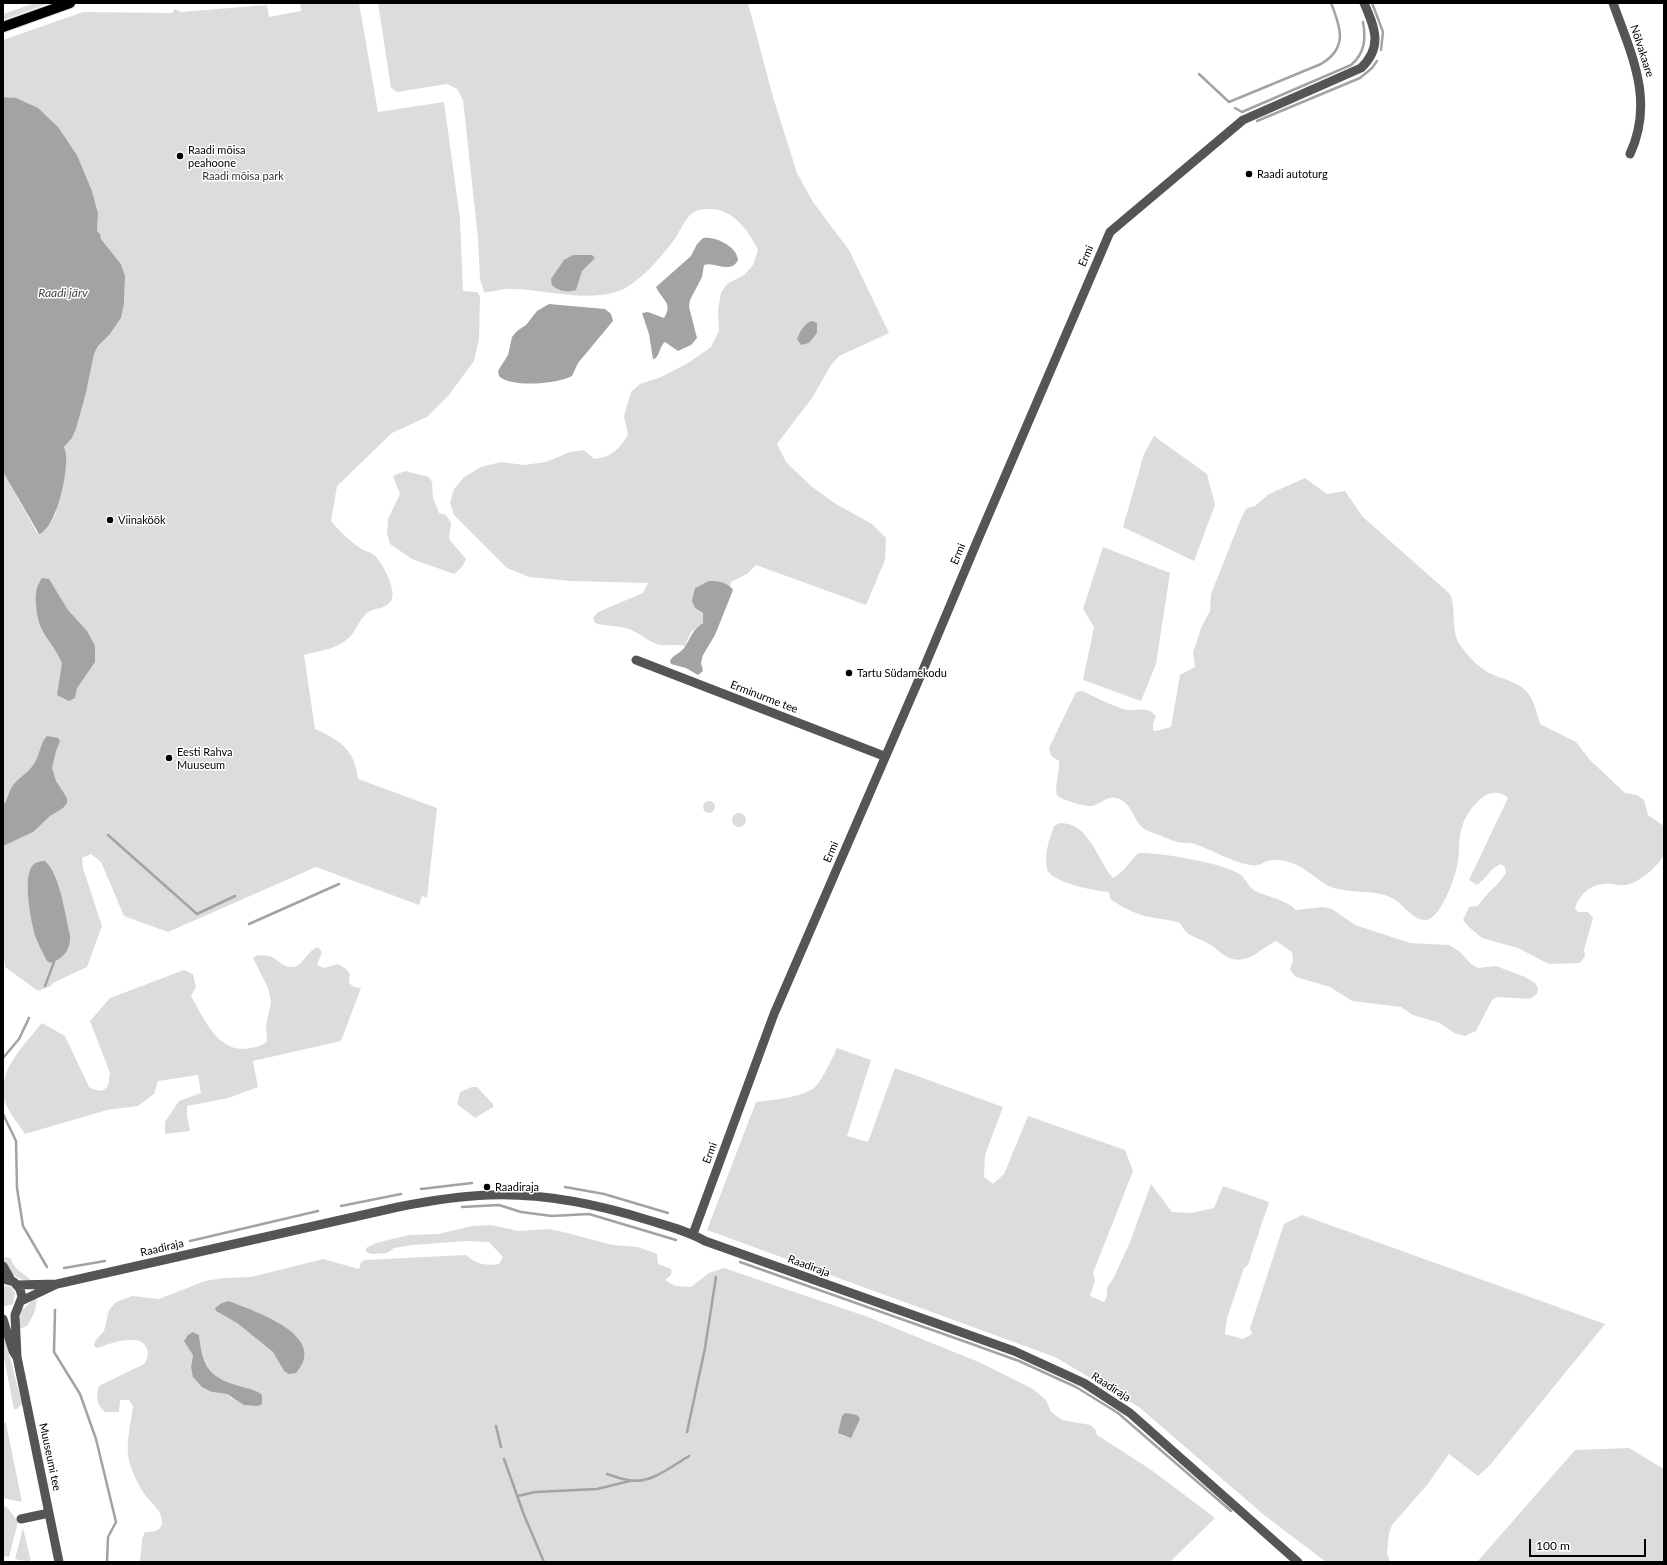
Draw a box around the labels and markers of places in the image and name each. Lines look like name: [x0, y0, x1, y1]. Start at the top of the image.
place label: Raadi mõisa peahoone: [188, 143, 246, 169]
marker: Raadi mõisa peahoone: [175, 151, 185, 161]
place label: Raadi autoturg: [1257, 167, 1328, 181]
marker: Raadi autoturg: [1244, 169, 1254, 179]
place label: Viinaköök: [118, 513, 166, 527]
marker: Viinaköök: [105, 515, 115, 525]
place label: Tartu Südamekodu: [857, 666, 947, 680]
marker: Tartu Südamekodu: [844, 668, 854, 678]
place label: Eesti Rahva Muuseum: [177, 745, 233, 771]
marker: Eesti Rahva Muuseum: [164, 753, 174, 763]
place label: Raadiraja: [495, 1180, 539, 1194]
marker: Raadiraja: [482, 1182, 492, 1192]

